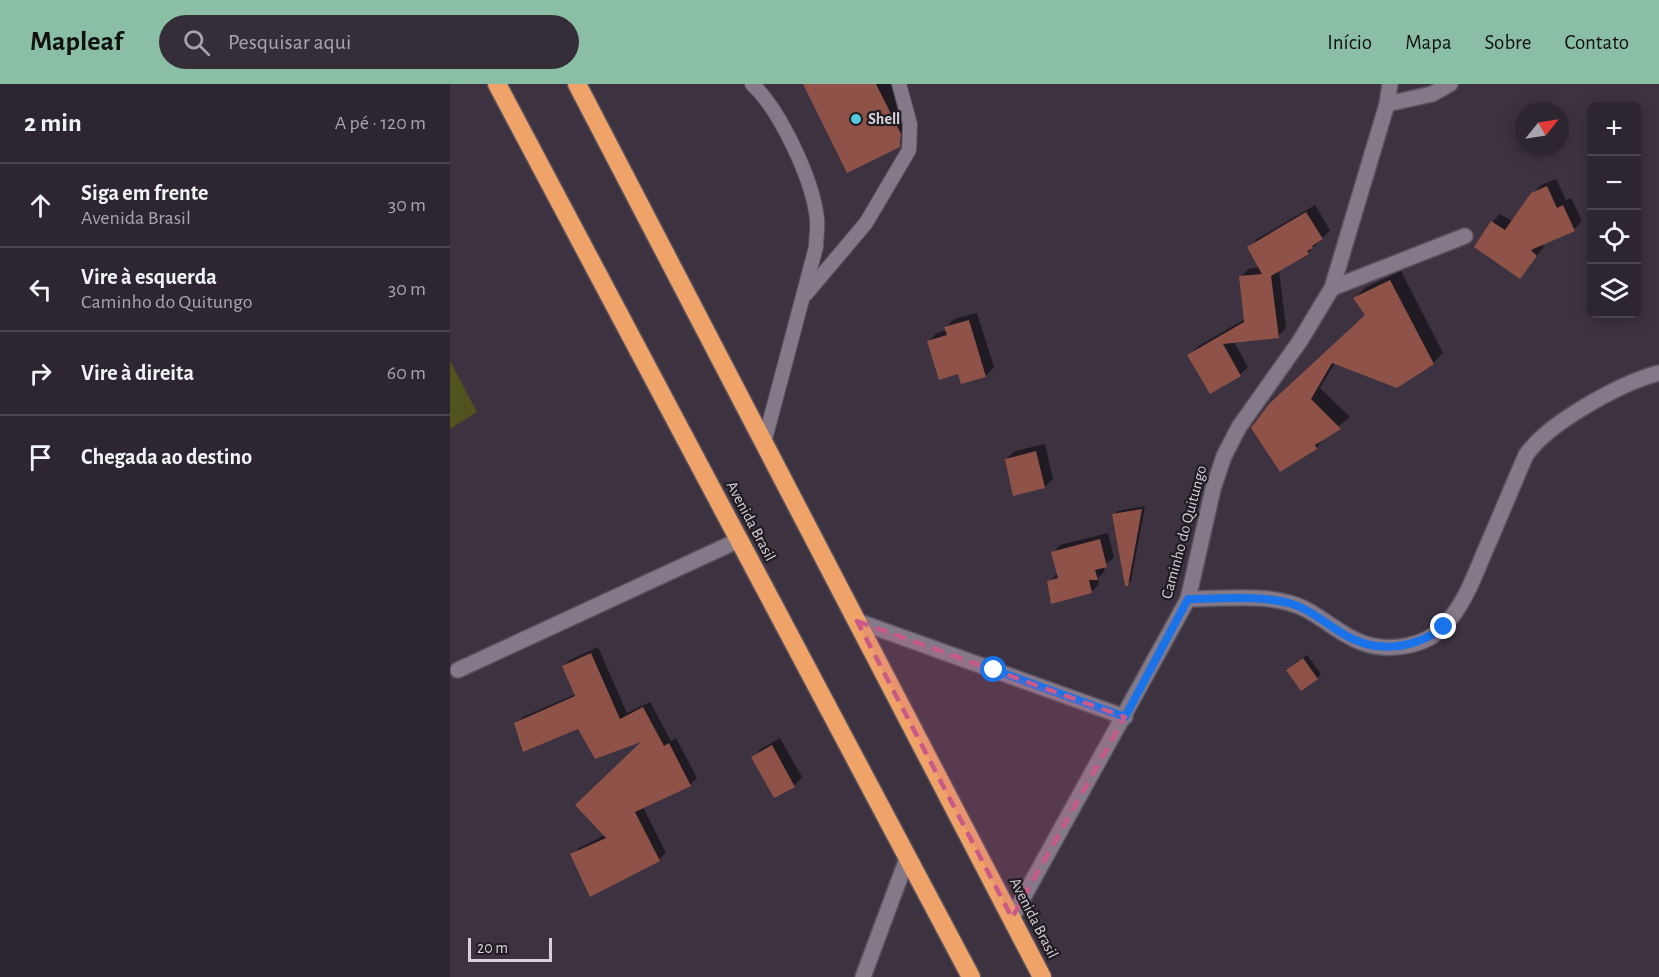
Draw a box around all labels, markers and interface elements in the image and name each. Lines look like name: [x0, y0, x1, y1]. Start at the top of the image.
search box: [159, 15, 579, 69]
icon: search: [180, 26, 213, 59]
text: Mapleaf: [30, 28, 123, 56]
text: Pesquisar aqui: [228, 31, 351, 53]
text: Início: [1327, 32, 1372, 53]
text: Mapa: [1405, 32, 1452, 53]
text: Sobre: [1485, 32, 1531, 53]
text: Contato: [1564, 32, 1629, 53]
north arrow: [1515, 102, 1569, 156]
map controls: [1587, 102, 1641, 318]
button: +: [1587, 102, 1641, 156]
text: 2 min: [24, 110, 82, 136]
place label: Shell: [868, 111, 900, 127]
marker: Shell: [849, 112, 863, 126]
text: A pé · 120 m: [335, 113, 426, 133]
button: −: [1587, 156, 1641, 210]
text: Siga em frente: [81, 182, 208, 204]
icon: ahead: [24, 189, 57, 222]
text: 30 m: [388, 195, 426, 215]
text: Avenida Brasil: [81, 208, 191, 228]
button: locate: [1587, 210, 1641, 264]
button: layers: [1587, 264, 1641, 318]
text: Vire à esquerda: [81, 266, 217, 288]
icon: left: [24, 273, 57, 306]
text: 30 m: [388, 279, 426, 299]
text: Caminho do Quitungo: [81, 292, 253, 312]
icon: right: [24, 357, 57, 390]
text: Vire à direita: [81, 362, 194, 384]
text: 60 m: [387, 363, 426, 383]
icon: arrive: [24, 441, 57, 474]
text: Chegada ao destino: [81, 446, 252, 468]
street label: Caminho do Quitungo: [1158, 463, 1211, 601]
street label: Avenida Brasil: [723, 478, 779, 564]
route end: [1430, 613, 1456, 639]
route start: [980, 656, 1006, 682]
street label: Avenida Brasil: [1007, 875, 1061, 961]
scale bar: [468, 935, 552, 962]
text: 20 m: [477, 940, 508, 956]

